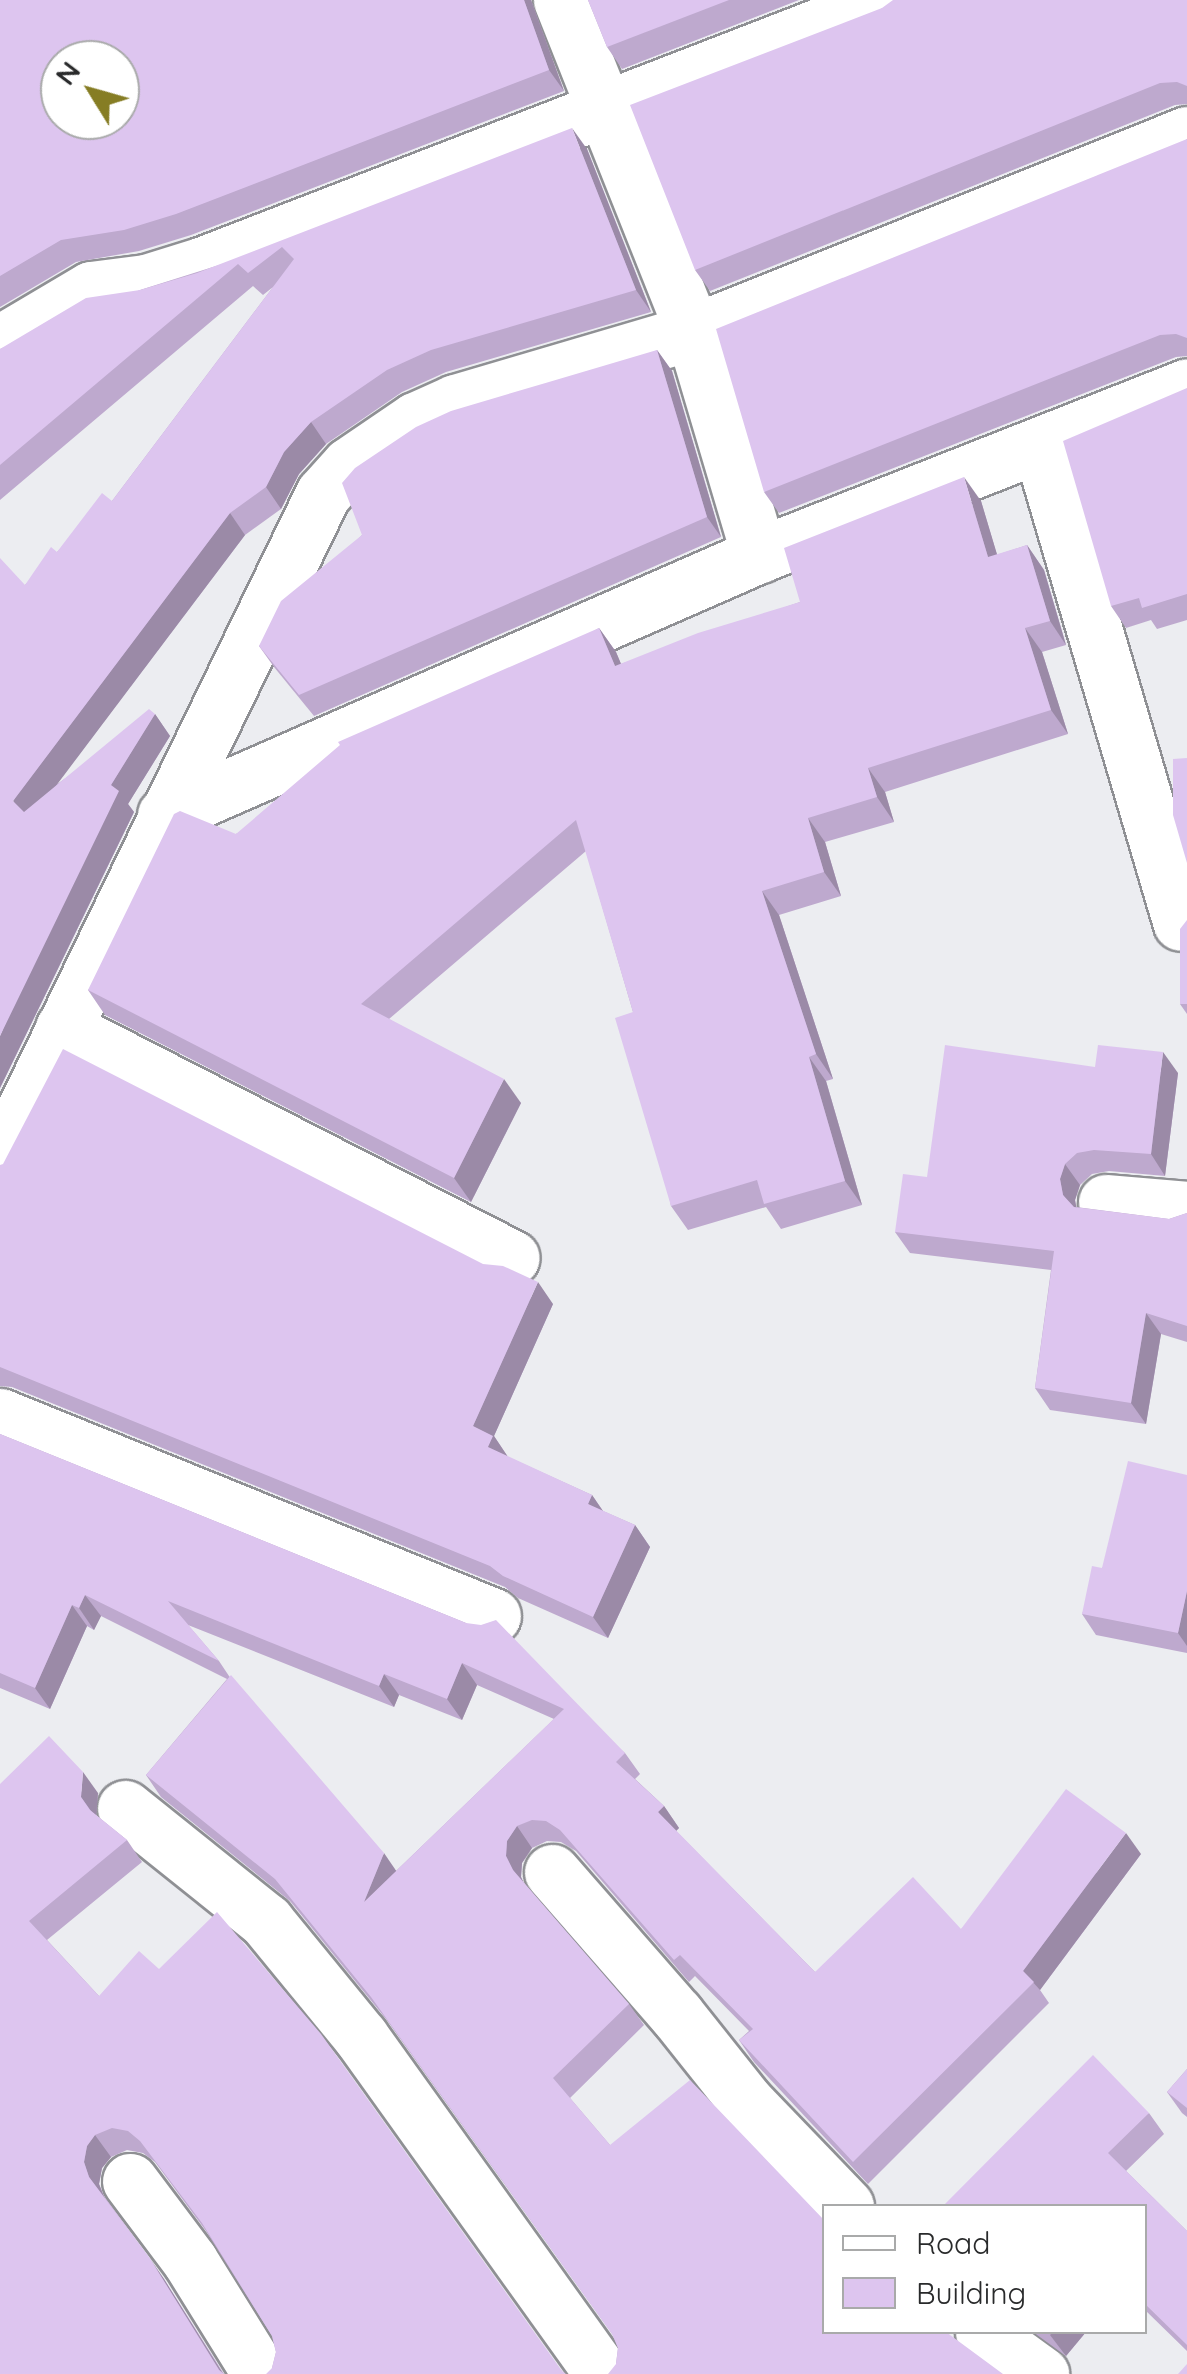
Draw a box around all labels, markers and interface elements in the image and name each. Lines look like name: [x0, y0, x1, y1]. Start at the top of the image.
north arrow: [40, 40, 140, 140]
text: N: [47, 54, 87, 92]
legend: [822, 2204, 1147, 2334]
text: Road: [916, 2224, 990, 2262]
text: Building: [916, 2274, 1026, 2312]

